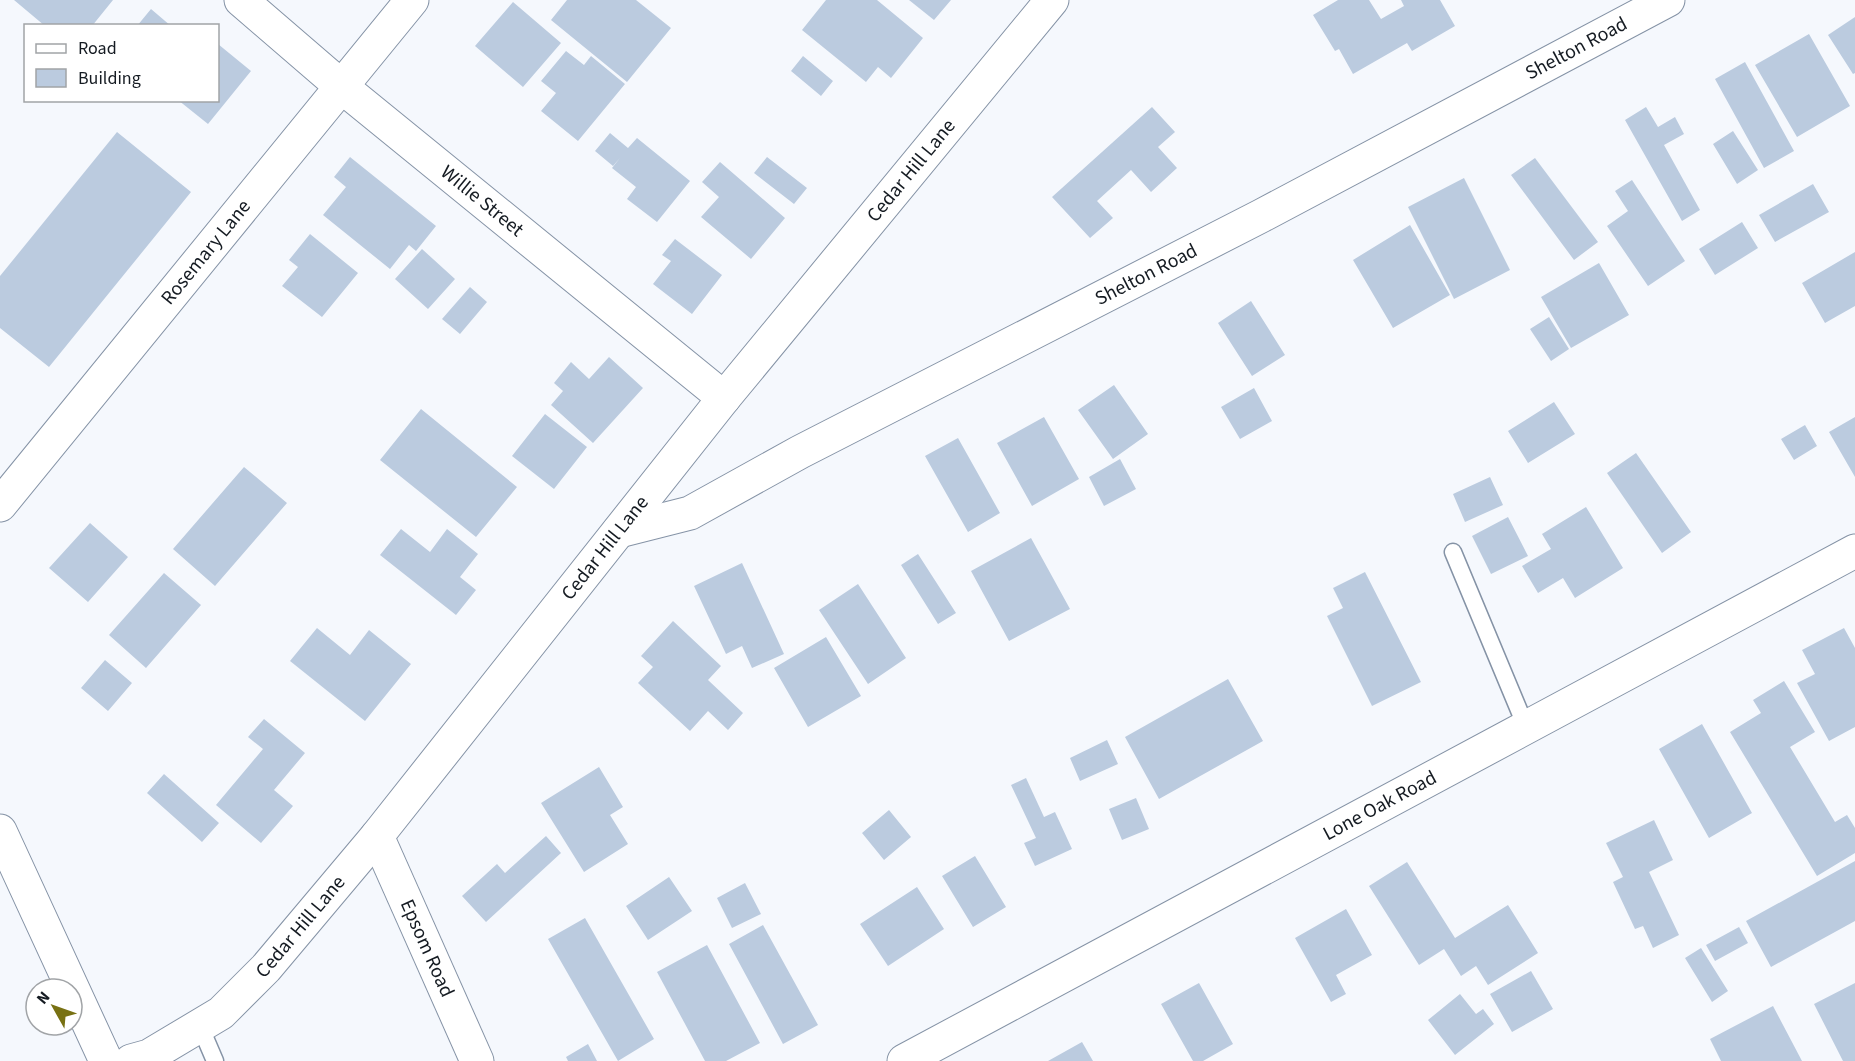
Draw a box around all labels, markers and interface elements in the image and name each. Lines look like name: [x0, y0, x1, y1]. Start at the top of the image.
street label: Shelton Road: [1520, 10, 1632, 87]
legend: [24, 24, 219, 102]
text: Road: [78, 36, 117, 61]
text: Building: [78, 66, 141, 91]
street label: Cedar Hill Lane: [860, 113, 962, 228]
street label: Willie Street: [435, 159, 530, 244]
street label: Rosemary Lane: [155, 194, 258, 311]
street label: Shelton Road: [1090, 237, 1202, 313]
street label: Cedar Hill Lane: [555, 490, 655, 606]
street label: Lone Oak Road: [1318, 764, 1442, 848]
street label: Cedar Hill Lane: [249, 869, 352, 985]
street label: Epsom Road: [393, 895, 461, 1002]
north arrow: [24, 977, 84, 1037]
text: N: [31, 987, 55, 1009]

